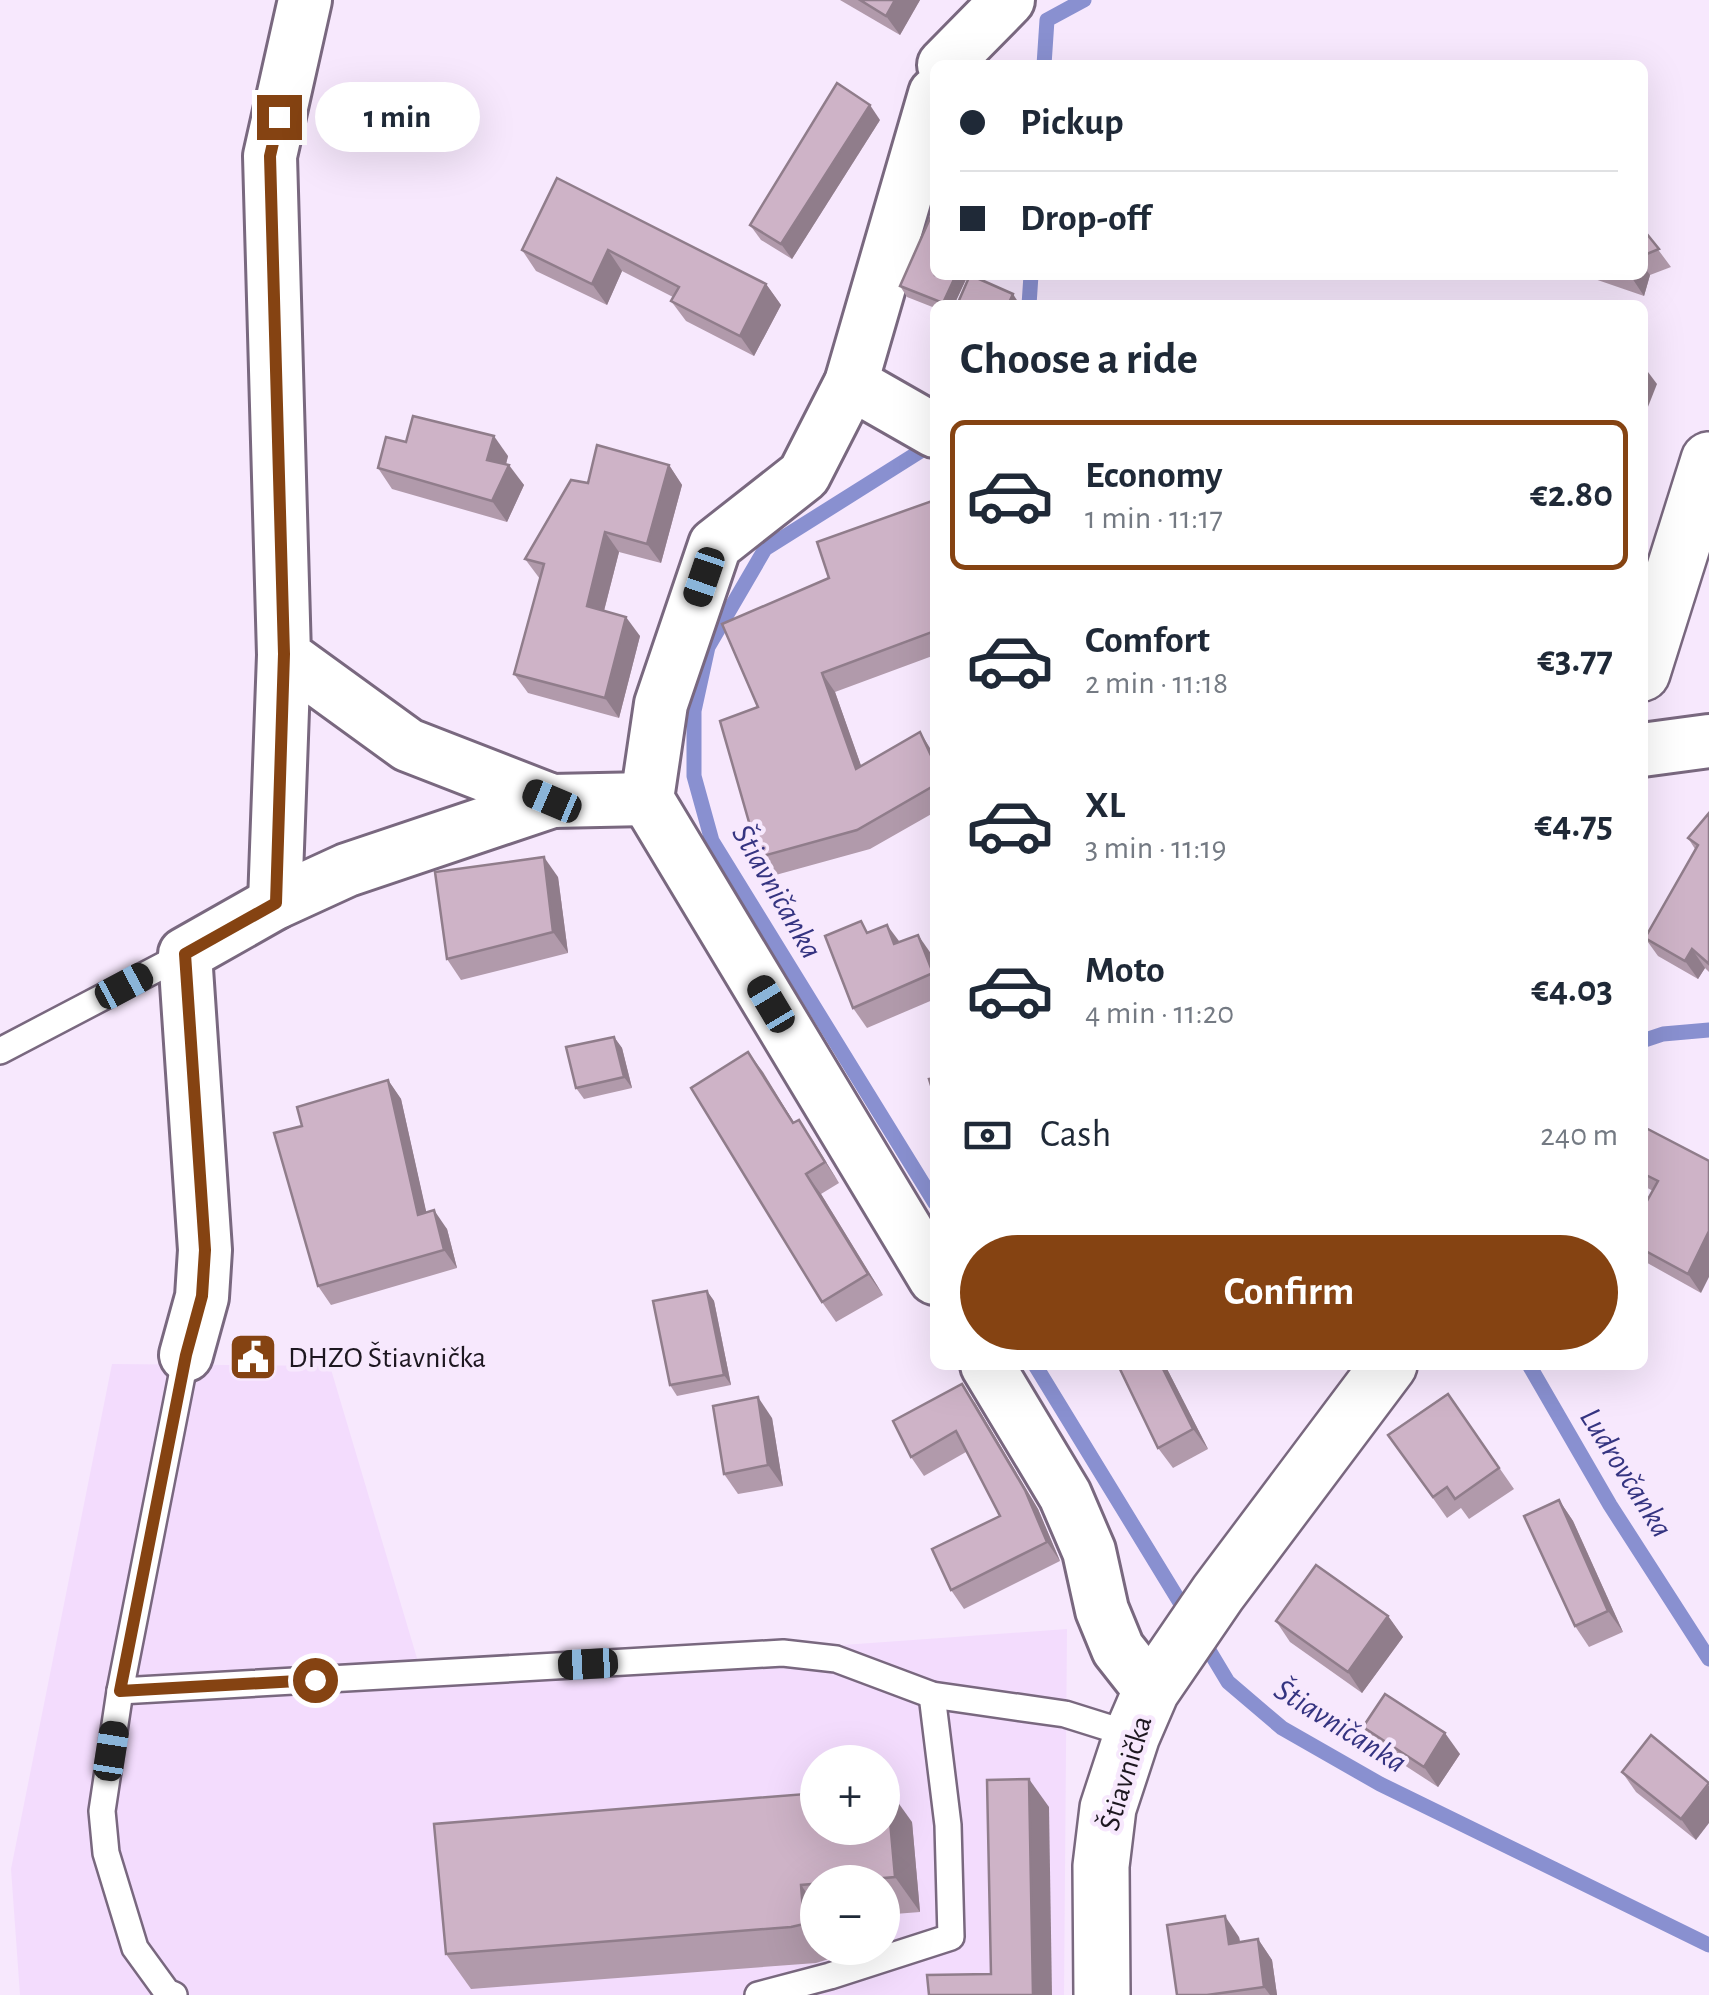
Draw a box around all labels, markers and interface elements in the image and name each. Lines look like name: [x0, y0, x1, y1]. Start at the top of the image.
callout: 1 min: [314, 82, 479, 152]
route end: [257, 95, 302, 140]
text: 1 min: [364, 101, 431, 133]
text: Pickup: [1020, 104, 1124, 142]
text: Drop-off: [1020, 200, 1151, 238]
text: Choose a ride: [960, 337, 1198, 382]
icon: car: [965, 450, 1055, 540]
text: Economy: [1085, 457, 1223, 495]
text: €2.80: [1530, 476, 1613, 514]
text: 1 min · 11:17: [1085, 502, 1223, 534]
car: [680, 544, 728, 610]
icon: car: [965, 615, 1055, 705]
text: Comfort: [1085, 622, 1210, 660]
text: €3.77: [1537, 641, 1613, 679]
text: 2 min · 11:18: [1085, 667, 1228, 699]
car: [519, 775, 585, 827]
icon: car: [965, 780, 1055, 870]
text: XL: [1085, 787, 1125, 825]
text: €4.75: [1535, 806, 1613, 844]
water label: Štiavničanka: [726, 818, 830, 964]
text: 3 min · 11:19: [1085, 832, 1227, 864]
icon: car: [965, 945, 1055, 1035]
text: Moto: [1085, 952, 1165, 990]
car: [90, 959, 158, 1013]
car: [743, 971, 799, 1037]
text: €4.03: [1531, 971, 1613, 1009]
text: 4 min · 11:20: [1085, 997, 1234, 1029]
icon: cash: [960, 1108, 1015, 1163]
text: Cash: [1040, 1116, 1111, 1154]
text: 240 m: [1540, 1119, 1618, 1151]
button: Confirm: [960, 1235, 1618, 1350]
public building icon: DHZO Štiavnička: [227, 1331, 279, 1383]
place label: DHZO Štiavnička: [288, 1341, 486, 1373]
water label: Ludrovčanka: [1574, 1402, 1678, 1543]
car: [557, 1647, 619, 1681]
route start: [293, 1658, 338, 1703]
water label: Štiavničanka: [1269, 1671, 1413, 1779]
street label: Štiavnička: [1092, 1712, 1158, 1834]
car: [91, 1719, 131, 1783]
map controls: [800, 1745, 900, 1965]
button: +: [800, 1745, 900, 1845]
button: −: [800, 1865, 900, 1965]

